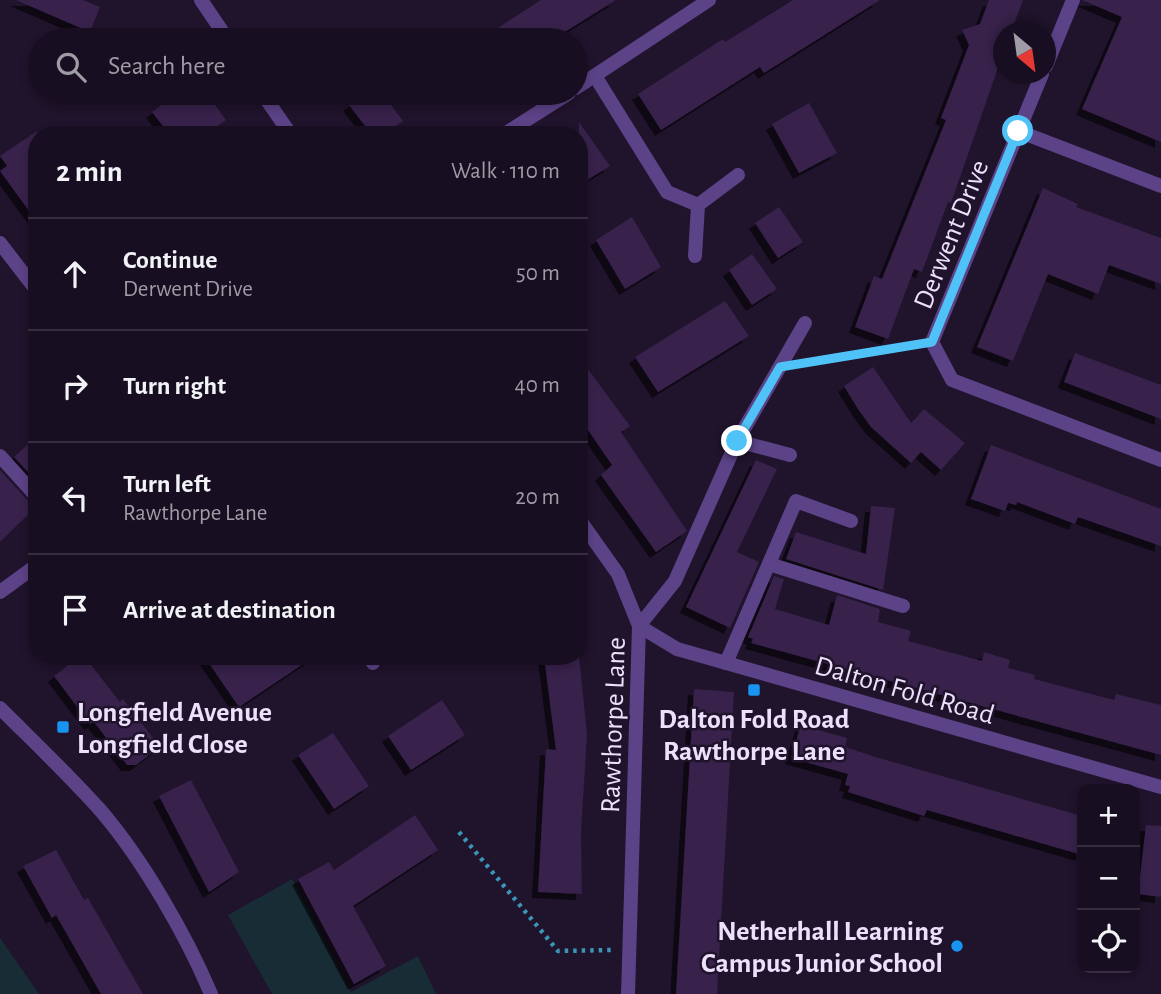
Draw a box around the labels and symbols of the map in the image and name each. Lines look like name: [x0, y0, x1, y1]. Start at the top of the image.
north arrow: [993, 21, 1056, 84]
route start: [1002, 115, 1033, 146]
street label: Derwent Drive: [909, 156, 994, 313]
route end: [721, 425, 752, 456]
street label: Rawthorpe Lane: [597, 637, 631, 813]
street label: Dalton Fold Road: [811, 652, 998, 730]
marker: Dalton Fold Road Rawthorpe Lane: [746, 682, 762, 698]
place label: Longfield Avenue Longfield Close: [77, 699, 272, 759]
place label: Dalton Fold Road Rawthorpe Lane: [659, 706, 850, 766]
marker: Longfield Avenue Longfield Close: [55, 719, 71, 735]
place label: Netherhall Learning Campus Junior School: [701, 918, 944, 978]
marker: Netherhall Learning Campus Junior School: [949, 938, 965, 954]

